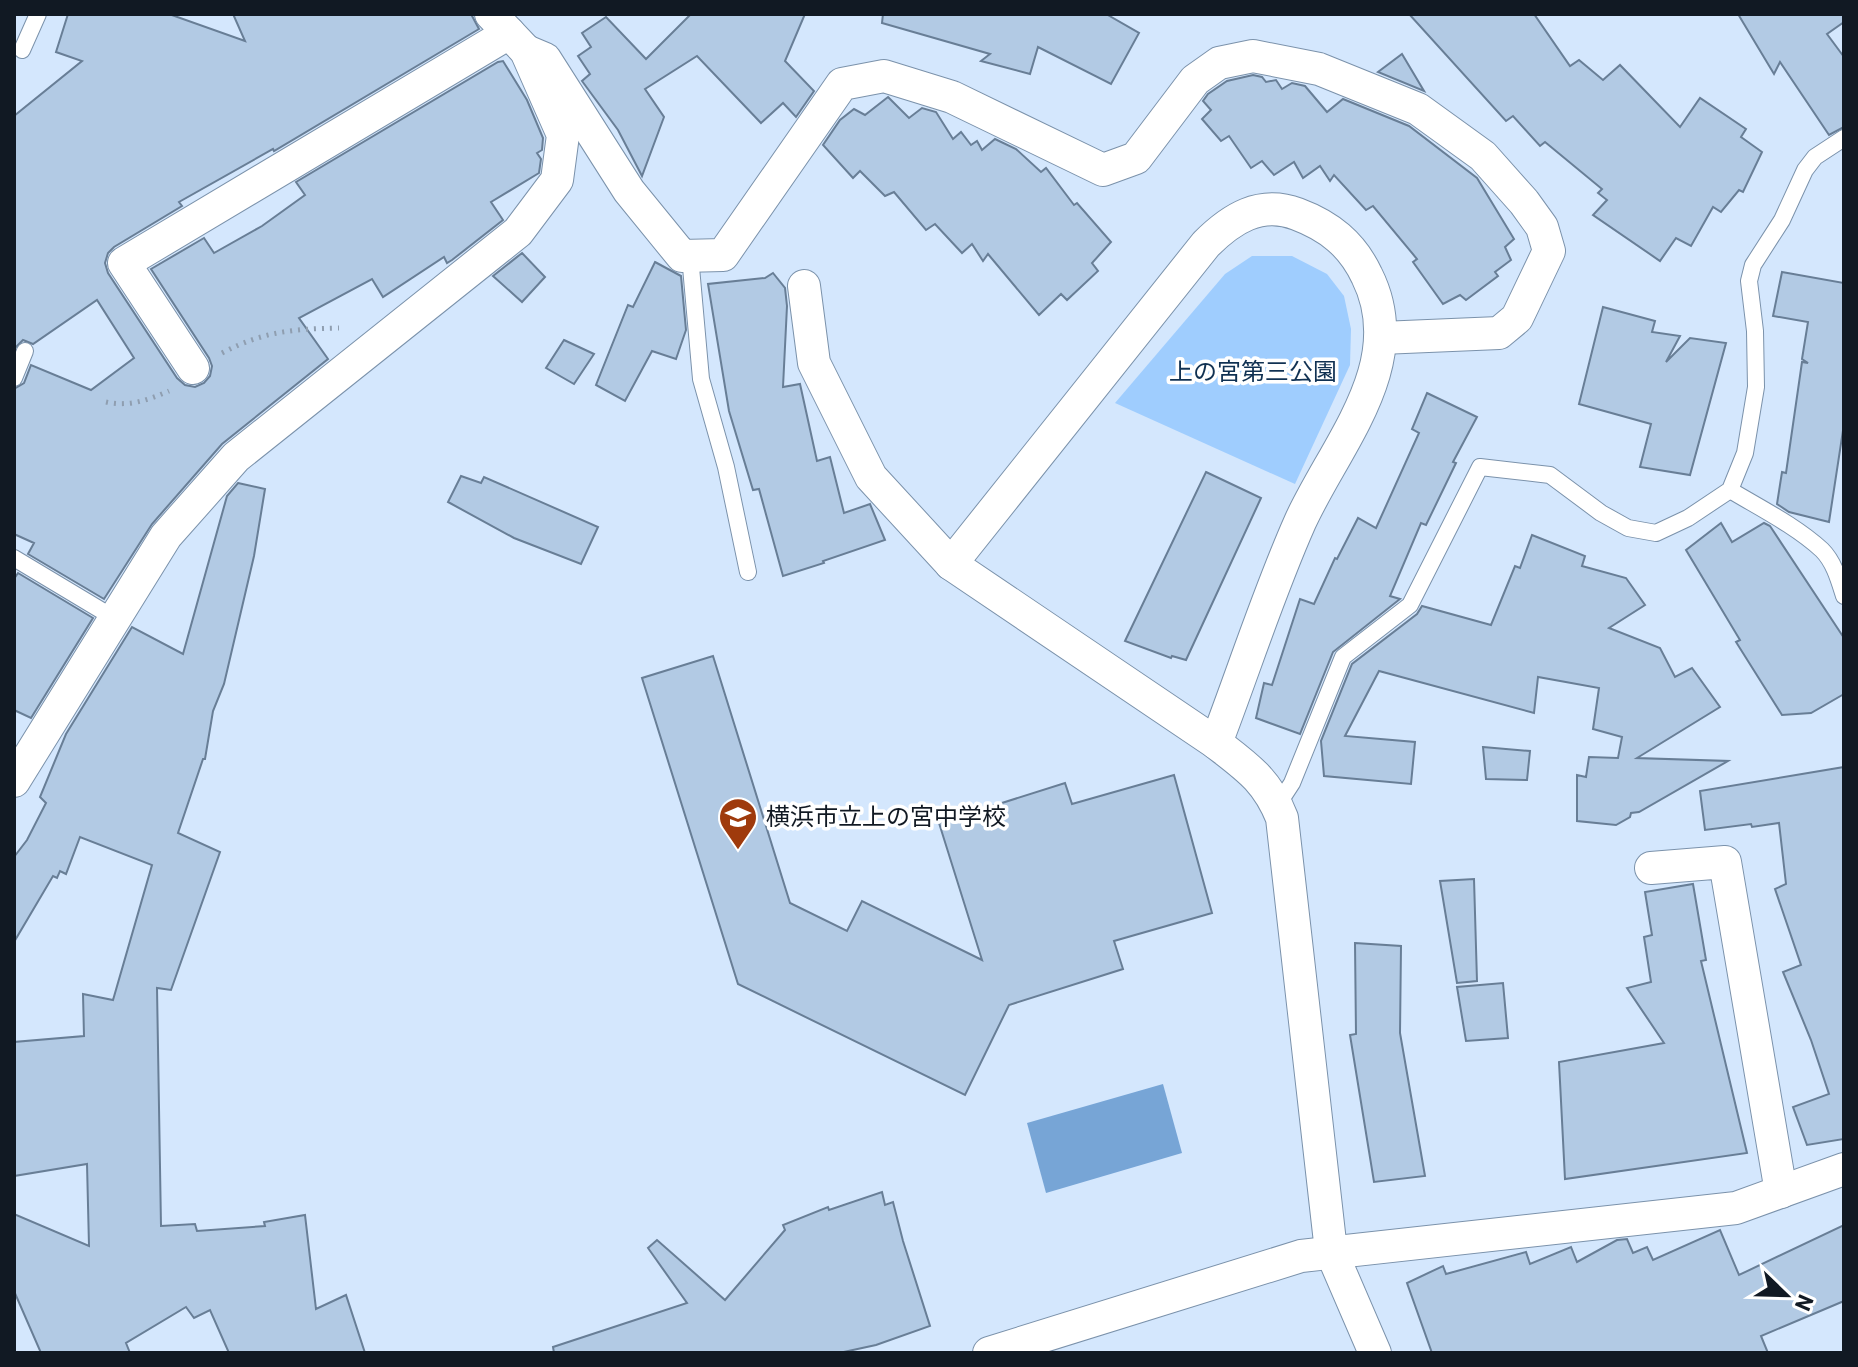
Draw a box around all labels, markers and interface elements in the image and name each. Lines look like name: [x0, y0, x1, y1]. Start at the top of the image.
park label: 上の宮第三公園: [1169, 356, 1337, 385]
school or university icon: 横浜市立上の宮中学校: [717, 796, 759, 851]
place label: 横浜市立上の宮中学校: [766, 801, 1006, 830]
north arrow: [1746, 1255, 1826, 1335]
text: N: [1791, 1291, 1820, 1315]

